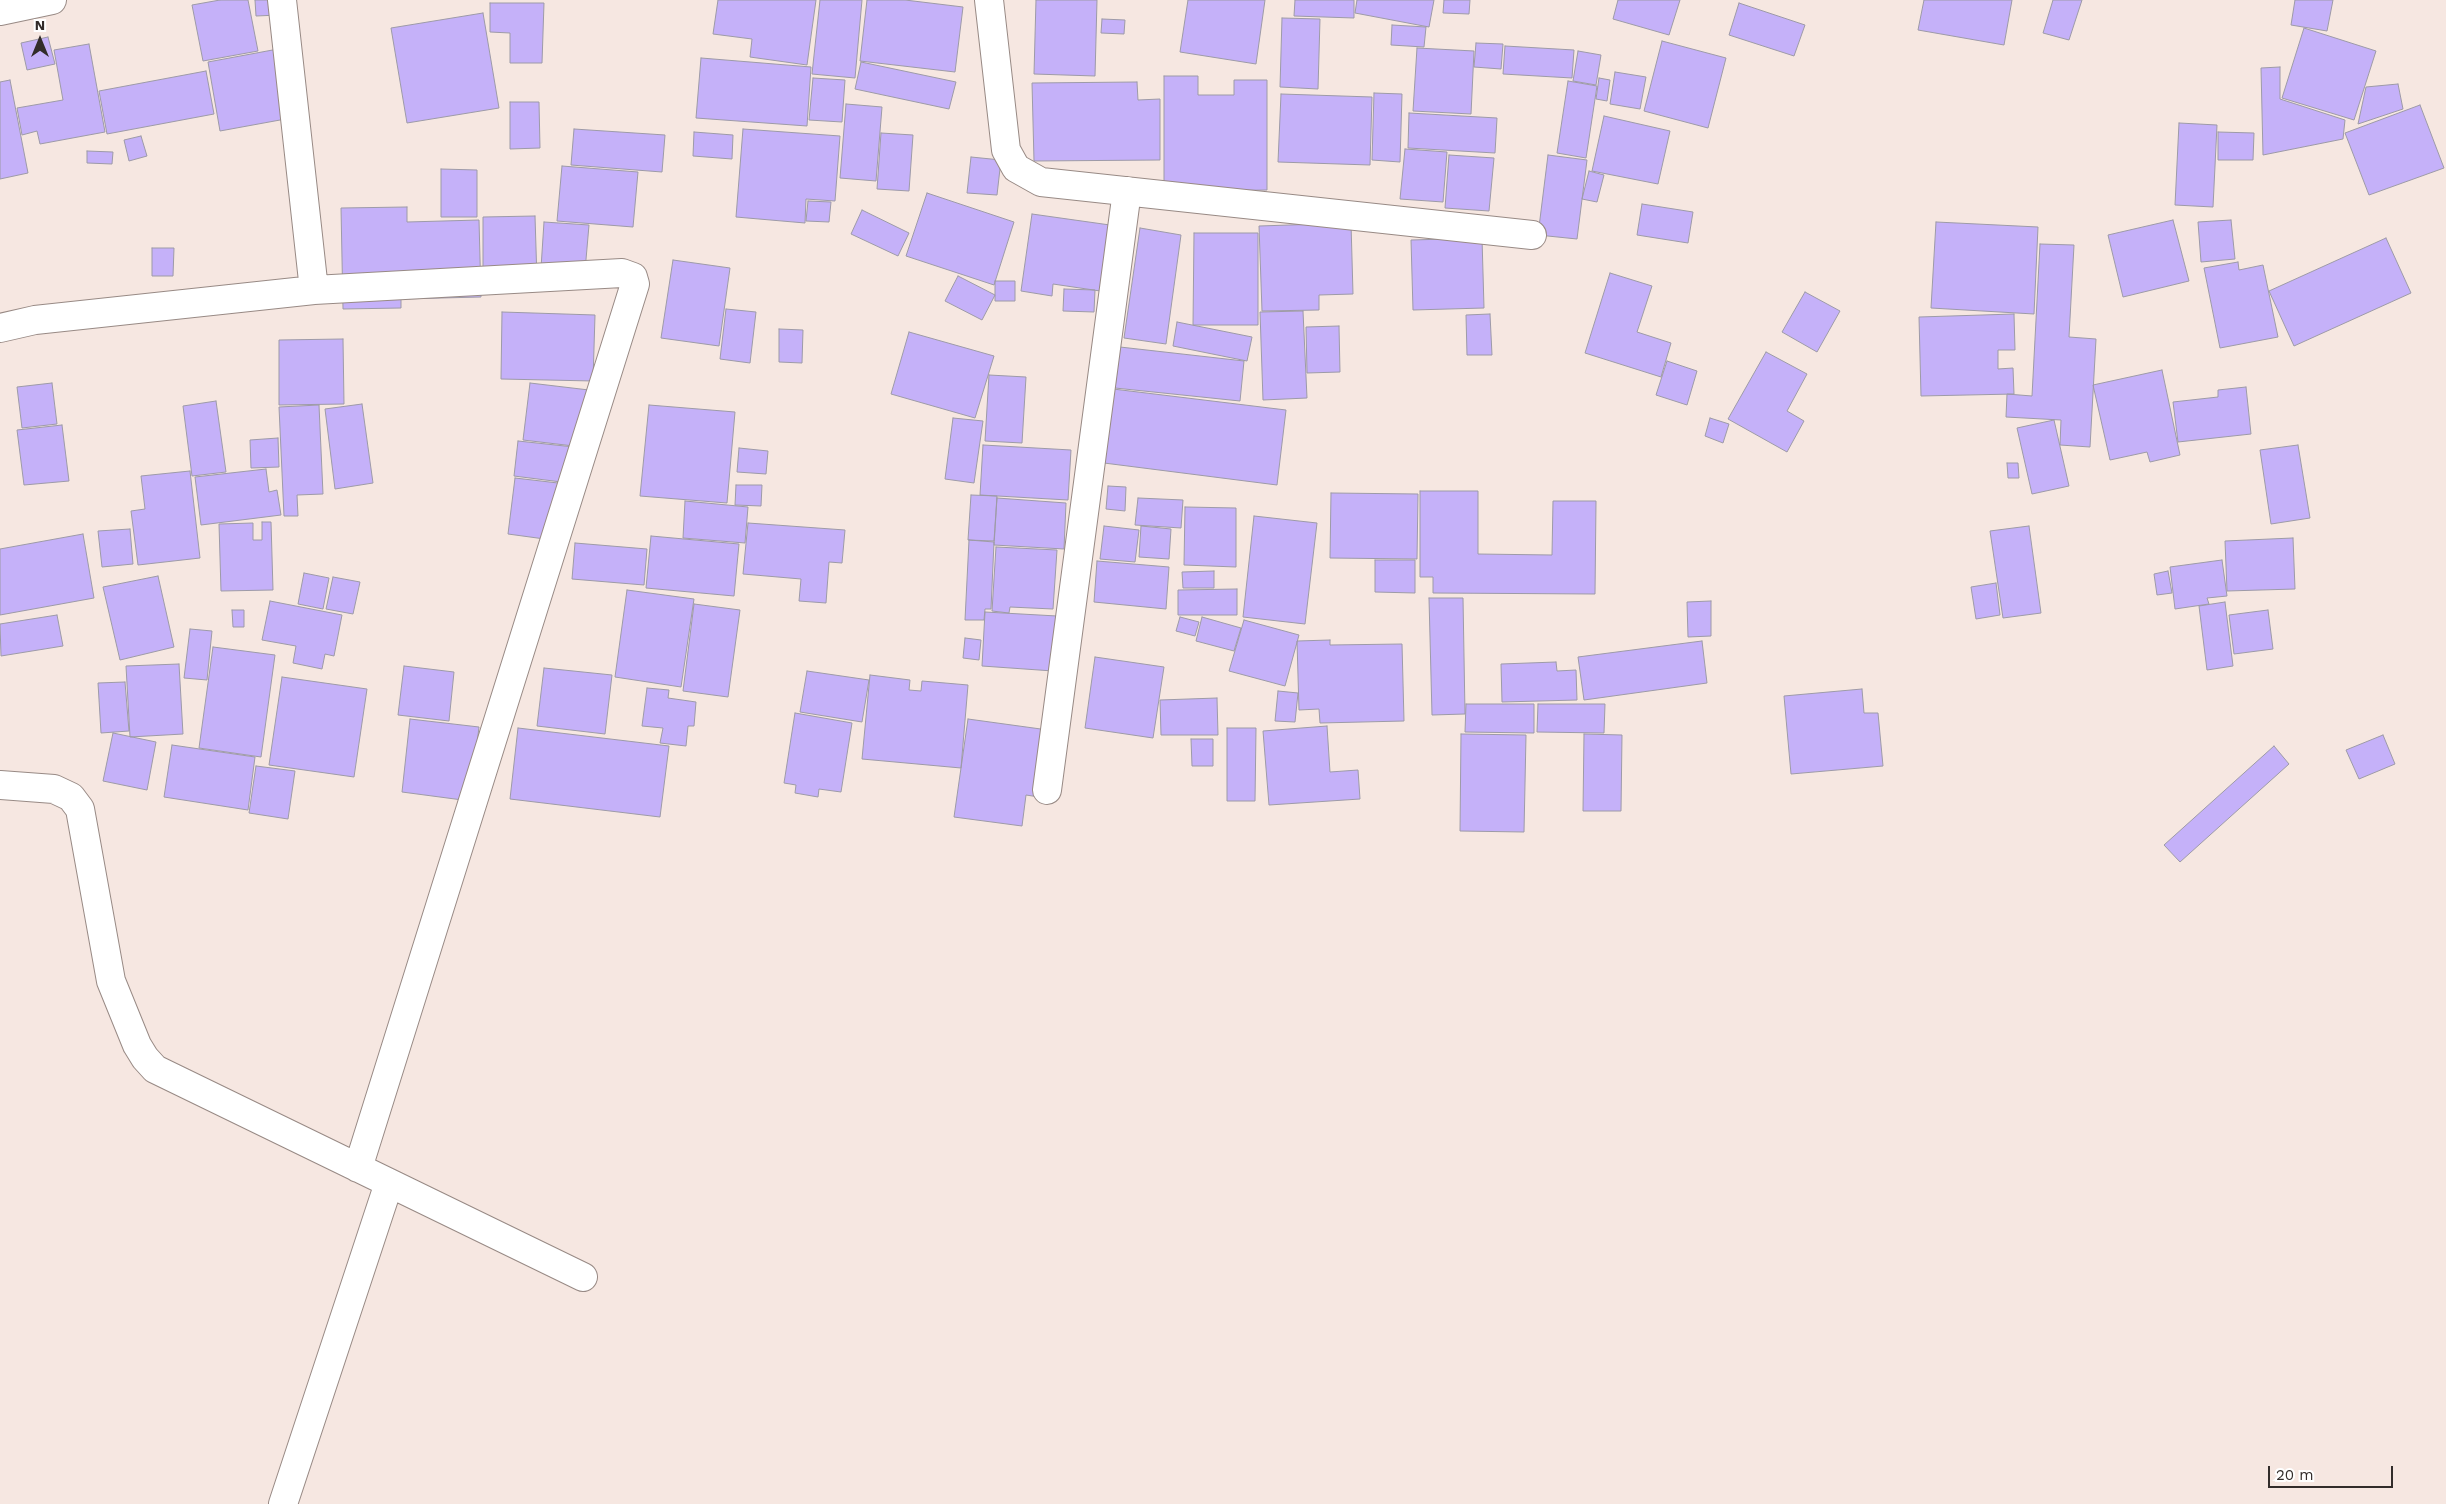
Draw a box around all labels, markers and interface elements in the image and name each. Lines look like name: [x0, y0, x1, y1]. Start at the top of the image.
north arrow: [15, 15, 65, 65]
text: N: [35, 17, 45, 33]
scale bar: [2271, 1456, 2396, 1488]
text: 20 m: [2276, 1466, 2314, 1484]

